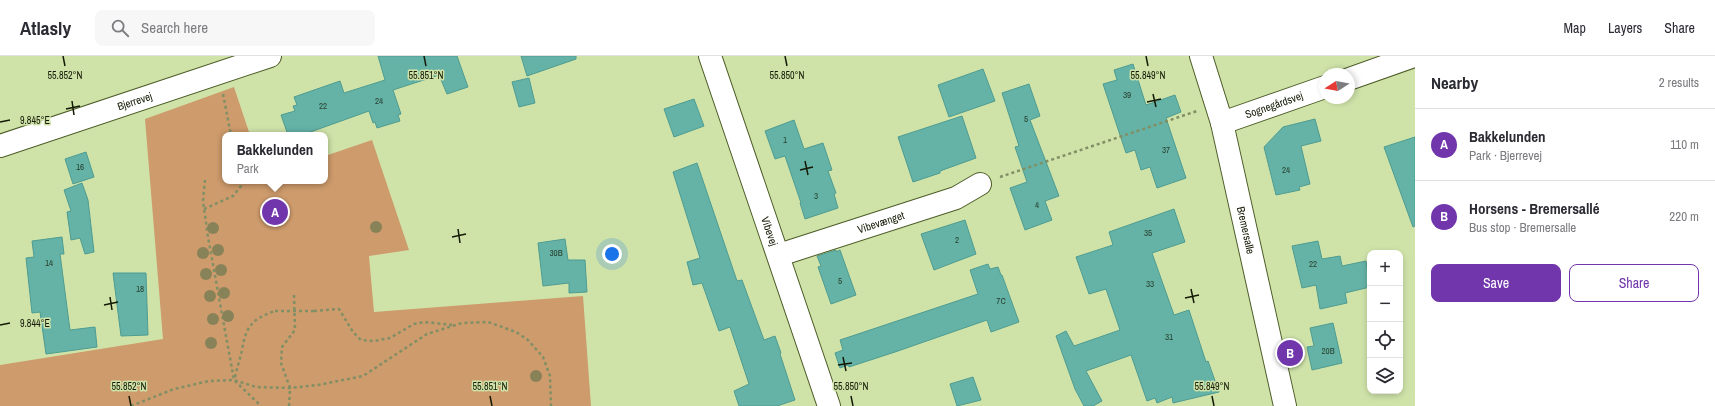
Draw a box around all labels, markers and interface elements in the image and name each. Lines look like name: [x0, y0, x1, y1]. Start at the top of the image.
search box: [95, 10, 375, 46]
text: Atlasly: [20, 15, 71, 41]
icon: search: [109, 17, 131, 39]
text: Search here: [141, 17, 208, 38]
text: Map: [1564, 19, 1586, 37]
text: Layers: [1608, 19, 1642, 37]
text: Share: [1664, 19, 1695, 37]
north arrow: [1319, 68, 1355, 104]
text: 55.852°N: [48, 69, 83, 82]
text: 55.851°N: [409, 69, 444, 82]
text: 55.850°N: [770, 69, 805, 82]
text: 55.849°N: [1131, 69, 1166, 82]
text: Nearby: [1431, 71, 1478, 94]
text: 2 results: [1659, 74, 1699, 91]
street label: Sognegårdsvej: [1243, 88, 1305, 121]
street label: Bjerrevej: [116, 89, 154, 113]
house number: 39: [1123, 89, 1131, 101]
house number: 24: [375, 95, 383, 107]
house number: 22: [319, 100, 327, 112]
house number: 5: [1024, 113, 1028, 125]
text: 9.845°E: [20, 114, 50, 127]
text: Bakkelunden: [1469, 126, 1546, 147]
popup: [222, 132, 328, 184]
house number: 1: [783, 134, 787, 146]
text: A: [1440, 136, 1448, 153]
text: 110 m: [1670, 136, 1699, 153]
text: Bakkelunden: [237, 139, 313, 160]
house number: 37: [1162, 144, 1170, 156]
text: Park · Bjerrevej: [1469, 147, 1542, 164]
text: Park: [237, 160, 259, 177]
house number: 16: [76, 161, 84, 173]
house number: 24: [1282, 164, 1290, 176]
house number: 3: [814, 190, 818, 202]
pin: A: [262, 197, 288, 227]
text: Horsens - Bremersallé: [1469, 198, 1600, 219]
house number: 4: [1035, 199, 1039, 211]
street label: Bremersalle: [1234, 205, 1258, 255]
street label: Vibevænget: [856, 208, 907, 236]
text: B: [1440, 208, 1448, 225]
text: 220 m: [1669, 208, 1699, 225]
street label: Vibevej: [758, 215, 781, 248]
text: Bus stop · Bremersalle: [1469, 219, 1576, 236]
house number: 35: [1144, 227, 1152, 239]
house number: 2: [955, 234, 959, 246]
your location: [602, 244, 622, 264]
house number: 30B: [549, 247, 563, 259]
map controls: [1367, 250, 1403, 394]
button: +: [1367, 250, 1403, 286]
house number: 14: [45, 257, 53, 269]
house number: 22: [1309, 258, 1317, 270]
button: Save: [1431, 264, 1561, 302]
button: Share: [1569, 264, 1699, 302]
house number: 5: [838, 275, 842, 287]
house number: 33: [1146, 278, 1154, 290]
house number: 18: [136, 283, 144, 295]
button: −: [1367, 286, 1403, 322]
house number: 7C: [996, 295, 1006, 307]
text: 9.844°E: [20, 317, 50, 330]
button: locate: [1367, 322, 1403, 358]
house number: 31: [1165, 331, 1173, 343]
pin: B: [1277, 338, 1303, 368]
house number: 20B: [1321, 345, 1335, 357]
button: layers: [1367, 358, 1403, 394]
text: 55.852°N: [112, 380, 147, 393]
text: 55.851°N: [473, 380, 508, 393]
text: 55.850°N: [834, 380, 869, 393]
text: 55.849°N: [1195, 380, 1230, 393]

